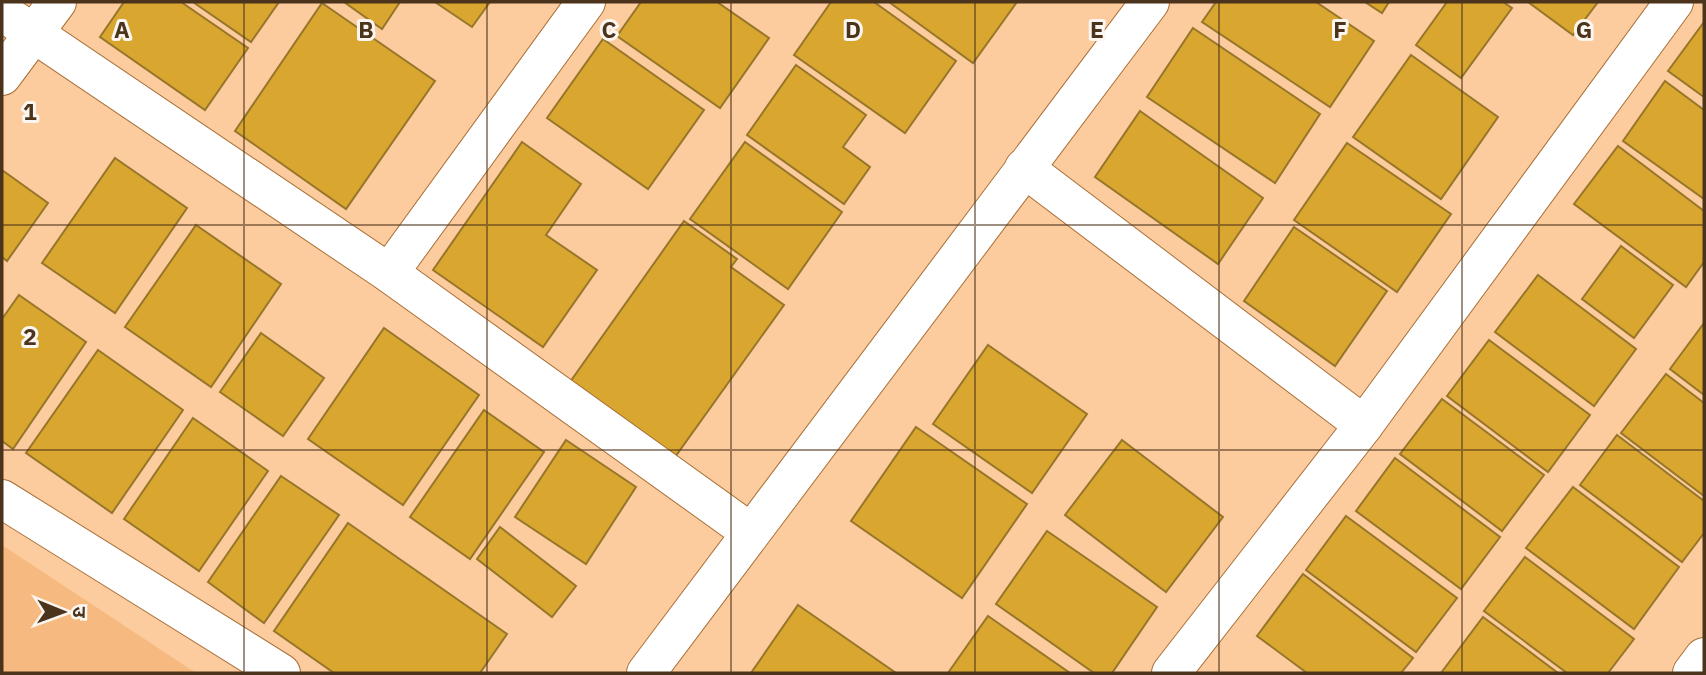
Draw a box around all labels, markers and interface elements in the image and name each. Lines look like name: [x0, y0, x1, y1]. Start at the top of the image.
text: A: [114, 14, 130, 44]
text: B: [358, 14, 374, 44]
text: C: [602, 14, 617, 44]
text: D: [845, 14, 861, 44]
text: E: [1090, 14, 1104, 44]
text: F: [1333, 14, 1347, 44]
text: G: [1576, 14, 1592, 44]
text: 1: [23, 96, 37, 126]
text: 2: [23, 321, 37, 351]
north arrow: [28, 577, 98, 647]
text: उ: [68, 607, 92, 619]

